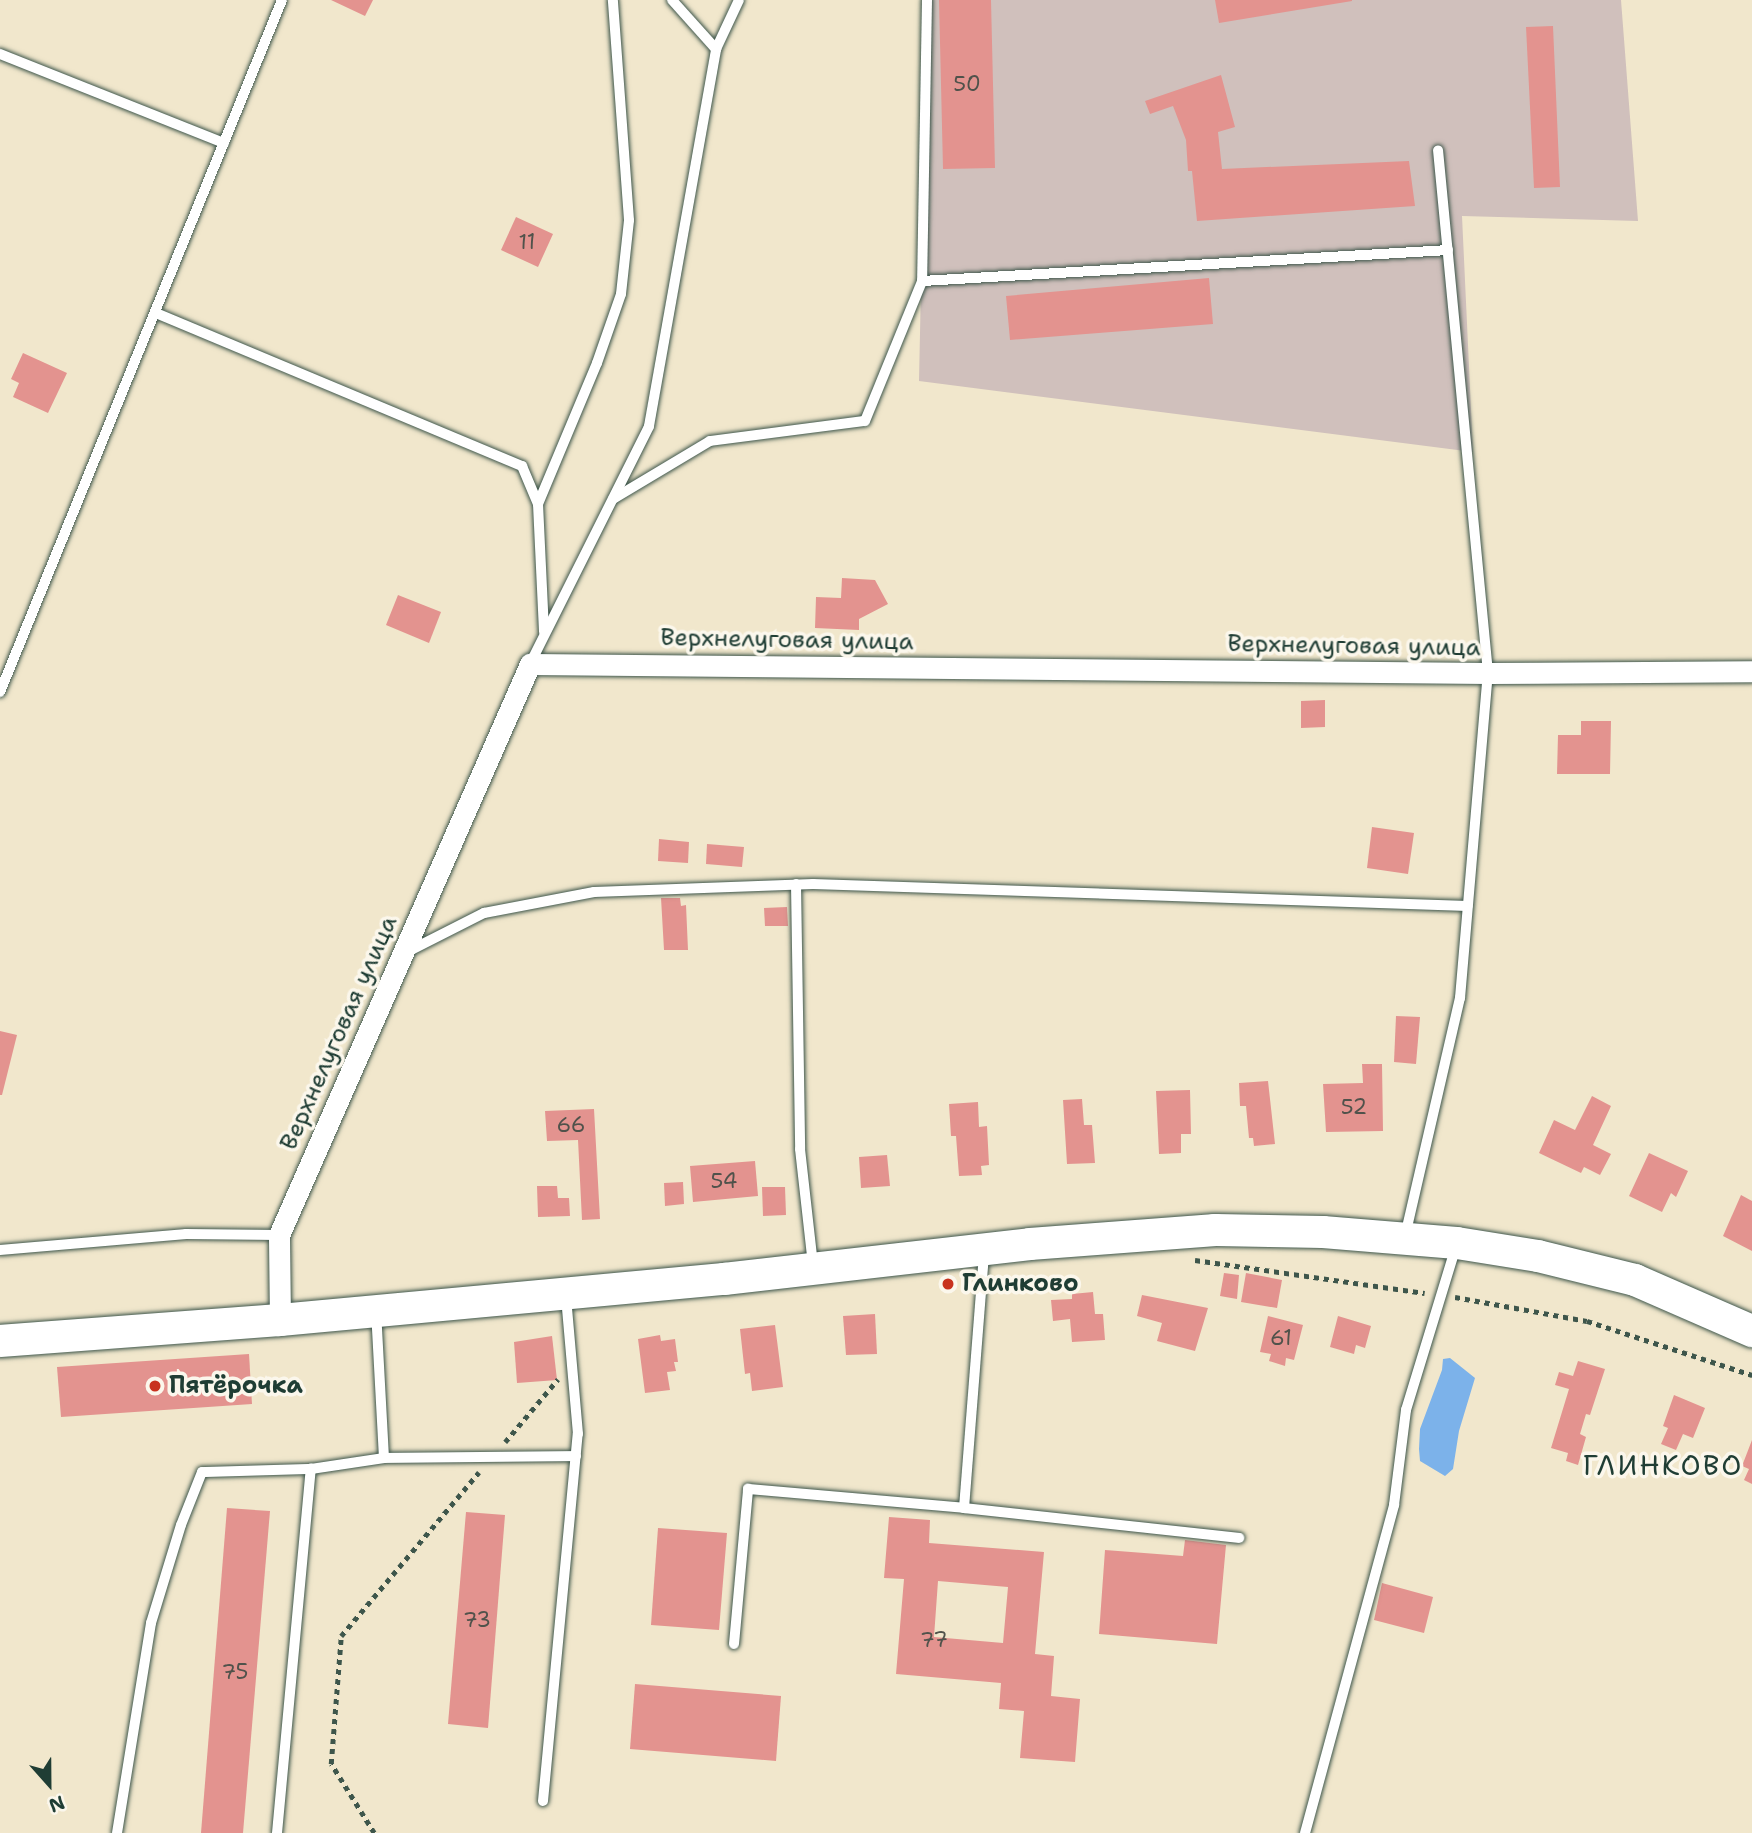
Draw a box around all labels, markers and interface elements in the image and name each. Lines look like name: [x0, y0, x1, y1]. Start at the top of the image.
house number: 50: [953, 71, 981, 97]
house number: 11: [519, 229, 535, 255]
street label: Верхнелуговая улица: [660, 623, 914, 657]
street label: Верхнелуговая улица: [1227, 629, 1481, 663]
street label: Верхнелуговая улица: [274, 912, 404, 1154]
house number: 52: [1341, 1094, 1367, 1120]
house number: 66: [557, 1112, 585, 1138]
house number: 54: [710, 1168, 738, 1194]
place label: Глинково: [962, 1270, 1079, 1298]
marker: Глинково: [940, 1276, 956, 1292]
house number: 61: [1270, 1325, 1292, 1351]
place label: Пятёрочка: [169, 1372, 303, 1400]
marker: Пятёрочка: [147, 1378, 163, 1394]
district label: ГЛИНКОВО: [1584, 1448, 1742, 1482]
house number: 73: [463, 1607, 491, 1633]
house number: 77: [920, 1627, 948, 1653]
house number: 75: [222, 1659, 248, 1685]
north arrow: [14, 1749, 84, 1819]
text: N: [45, 1790, 68, 1818]

